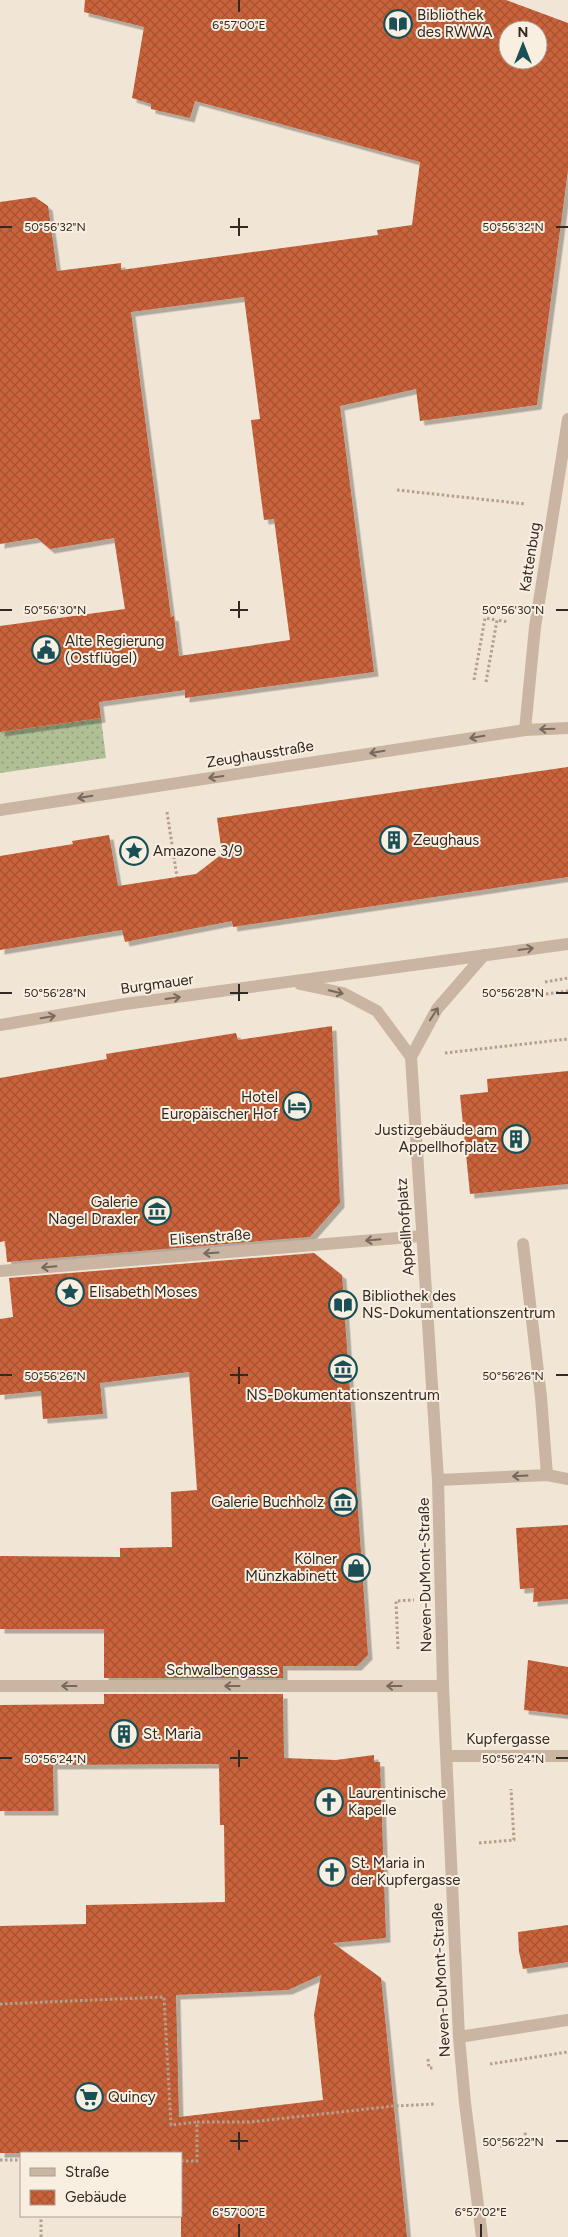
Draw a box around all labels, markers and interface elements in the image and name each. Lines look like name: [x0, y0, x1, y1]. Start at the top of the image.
place label: Bibliothek des RWWA: [417, 6, 493, 41]
library icon: Bibliothek des RWWA: [383, 9, 413, 39]
text: 6°57'00"E: [212, 18, 266, 32]
north arrow: [498, 20, 548, 70]
text: N: [518, 24, 528, 41]
text: 50°56'32"N: [24, 220, 86, 234]
text: 50°56'32"N: [482, 220, 544, 234]
street label: Kattenbug: [516, 521, 544, 593]
text: 50°56'30"N: [24, 603, 86, 617]
text: 50°56'30"N: [482, 603, 544, 617]
place label: Alte Regierung (Ostflügel): [65, 632, 165, 667]
public building icon: Alte Regierung (Ostflügel): [31, 635, 61, 665]
one-way arrow: [539, 725, 555, 734]
one-way arrow: [470, 733, 486, 743]
street label: Zeughausstraße: [205, 737, 315, 771]
one-way arrow: [369, 748, 385, 758]
one-way arrow: [209, 772, 225, 782]
one-way arrow: [77, 792, 93, 802]
building icon: Zeughaus: [379, 825, 409, 855]
place label: Zeughaus: [413, 831, 479, 849]
place icon: Amazone 3/9: [119, 836, 149, 866]
place label: Amazone 3/9: [153, 842, 242, 860]
one-way arrow: [518, 944, 534, 954]
street label: Burgmauer: [119, 970, 195, 998]
text: 50°56'28"N: [24, 986, 86, 1000]
text: 50°56'28"N: [482, 986, 544, 1000]
one-way arrow: [328, 988, 344, 997]
one-way arrow: [165, 992, 181, 1002]
one-way arrow: [429, 1008, 439, 1022]
one-way arrow: [40, 1012, 56, 1022]
place label: Hotel Europäischer Hof: [161, 1088, 278, 1123]
hotel icon: Hotel Europäischer Hof: [282, 1091, 312, 1121]
place label: Justizgebäude am Appellhofplatz: [375, 1121, 497, 1156]
building icon: Justizgebäude am Appellhofplatz: [501, 1124, 531, 1154]
street label: Appellhofplatz: [393, 1177, 417, 1277]
place label: Galerie Nagel Draxler: [48, 1193, 138, 1228]
museum icon: Galerie Nagel Draxler: [142, 1196, 172, 1226]
street label: Elisenstraße: [169, 1225, 251, 1249]
one-way arrow: [366, 1235, 382, 1245]
one-way arrow: [204, 1248, 220, 1258]
one-way arrow: [42, 1262, 58, 1271]
place icon: Elisabeth Moses: [55, 1277, 85, 1307]
place label: Elisabeth Moses: [89, 1283, 198, 1301]
place label: Bibliothek des NS-Dokumentationszentrum: [362, 1287, 555, 1322]
library icon: Bibliothek des NS-Dokumentationszentrum: [328, 1290, 358, 1320]
museum icon: NS-Dokumentationszentrum: [328, 1354, 358, 1384]
text: 50°56'26"N: [24, 1369, 86, 1383]
text: 50°56'26"N: [482, 1369, 544, 1383]
place label: NS-Dokumentationszentrum: [246, 1386, 440, 1404]
one-way arrow: [512, 1472, 528, 1481]
museum icon: Galerie Buchholz: [328, 1487, 358, 1517]
place label: Galerie Buchholz: [211, 1493, 324, 1511]
street label: Neven-DuMont-Straße: [415, 1498, 435, 1652]
place label: Kölner Münzkabinett: [245, 1550, 337, 1585]
shop icon: Kölner Münzkabinett: [341, 1553, 371, 1583]
street label: Schwalbengasse: [166, 1661, 278, 1679]
one-way arrow: [62, 1681, 78, 1691]
one-way arrow: [224, 1681, 240, 1691]
one-way arrow: [387, 1681, 403, 1691]
building icon: St. Maria: [109, 1719, 139, 1749]
place label: St. Maria: [143, 1725, 201, 1743]
street label: Kupfergasse: [466, 1730, 550, 1748]
text: 50°56'24"N: [24, 1752, 86, 1766]
text: 50°56'24"N: [482, 1752, 544, 1766]
place label: Laurentinische Kapelle: [348, 1784, 446, 1819]
church icon: Laurentinische Kapelle: [314, 1787, 344, 1817]
place label: St. Maria in der Kupfergasse: [351, 1854, 460, 1889]
church icon: St. Maria in der Kupfergasse: [317, 1857, 347, 1887]
street label: Neven-DuMont-Straße: [428, 1902, 454, 2058]
supermarket icon: Quincy: [74, 2082, 104, 2112]
place label: Quincy: [108, 2088, 156, 2106]
text: 50°56'22"N: [482, 2135, 544, 2149]
legend: [20, 2152, 182, 2217]
text: Straße: [65, 2163, 109, 2181]
text: Gebäude: [65, 2188, 126, 2206]
text: 6°57'00"E: [212, 2205, 266, 2219]
text: 6°57'02"E: [455, 2205, 507, 2219]

